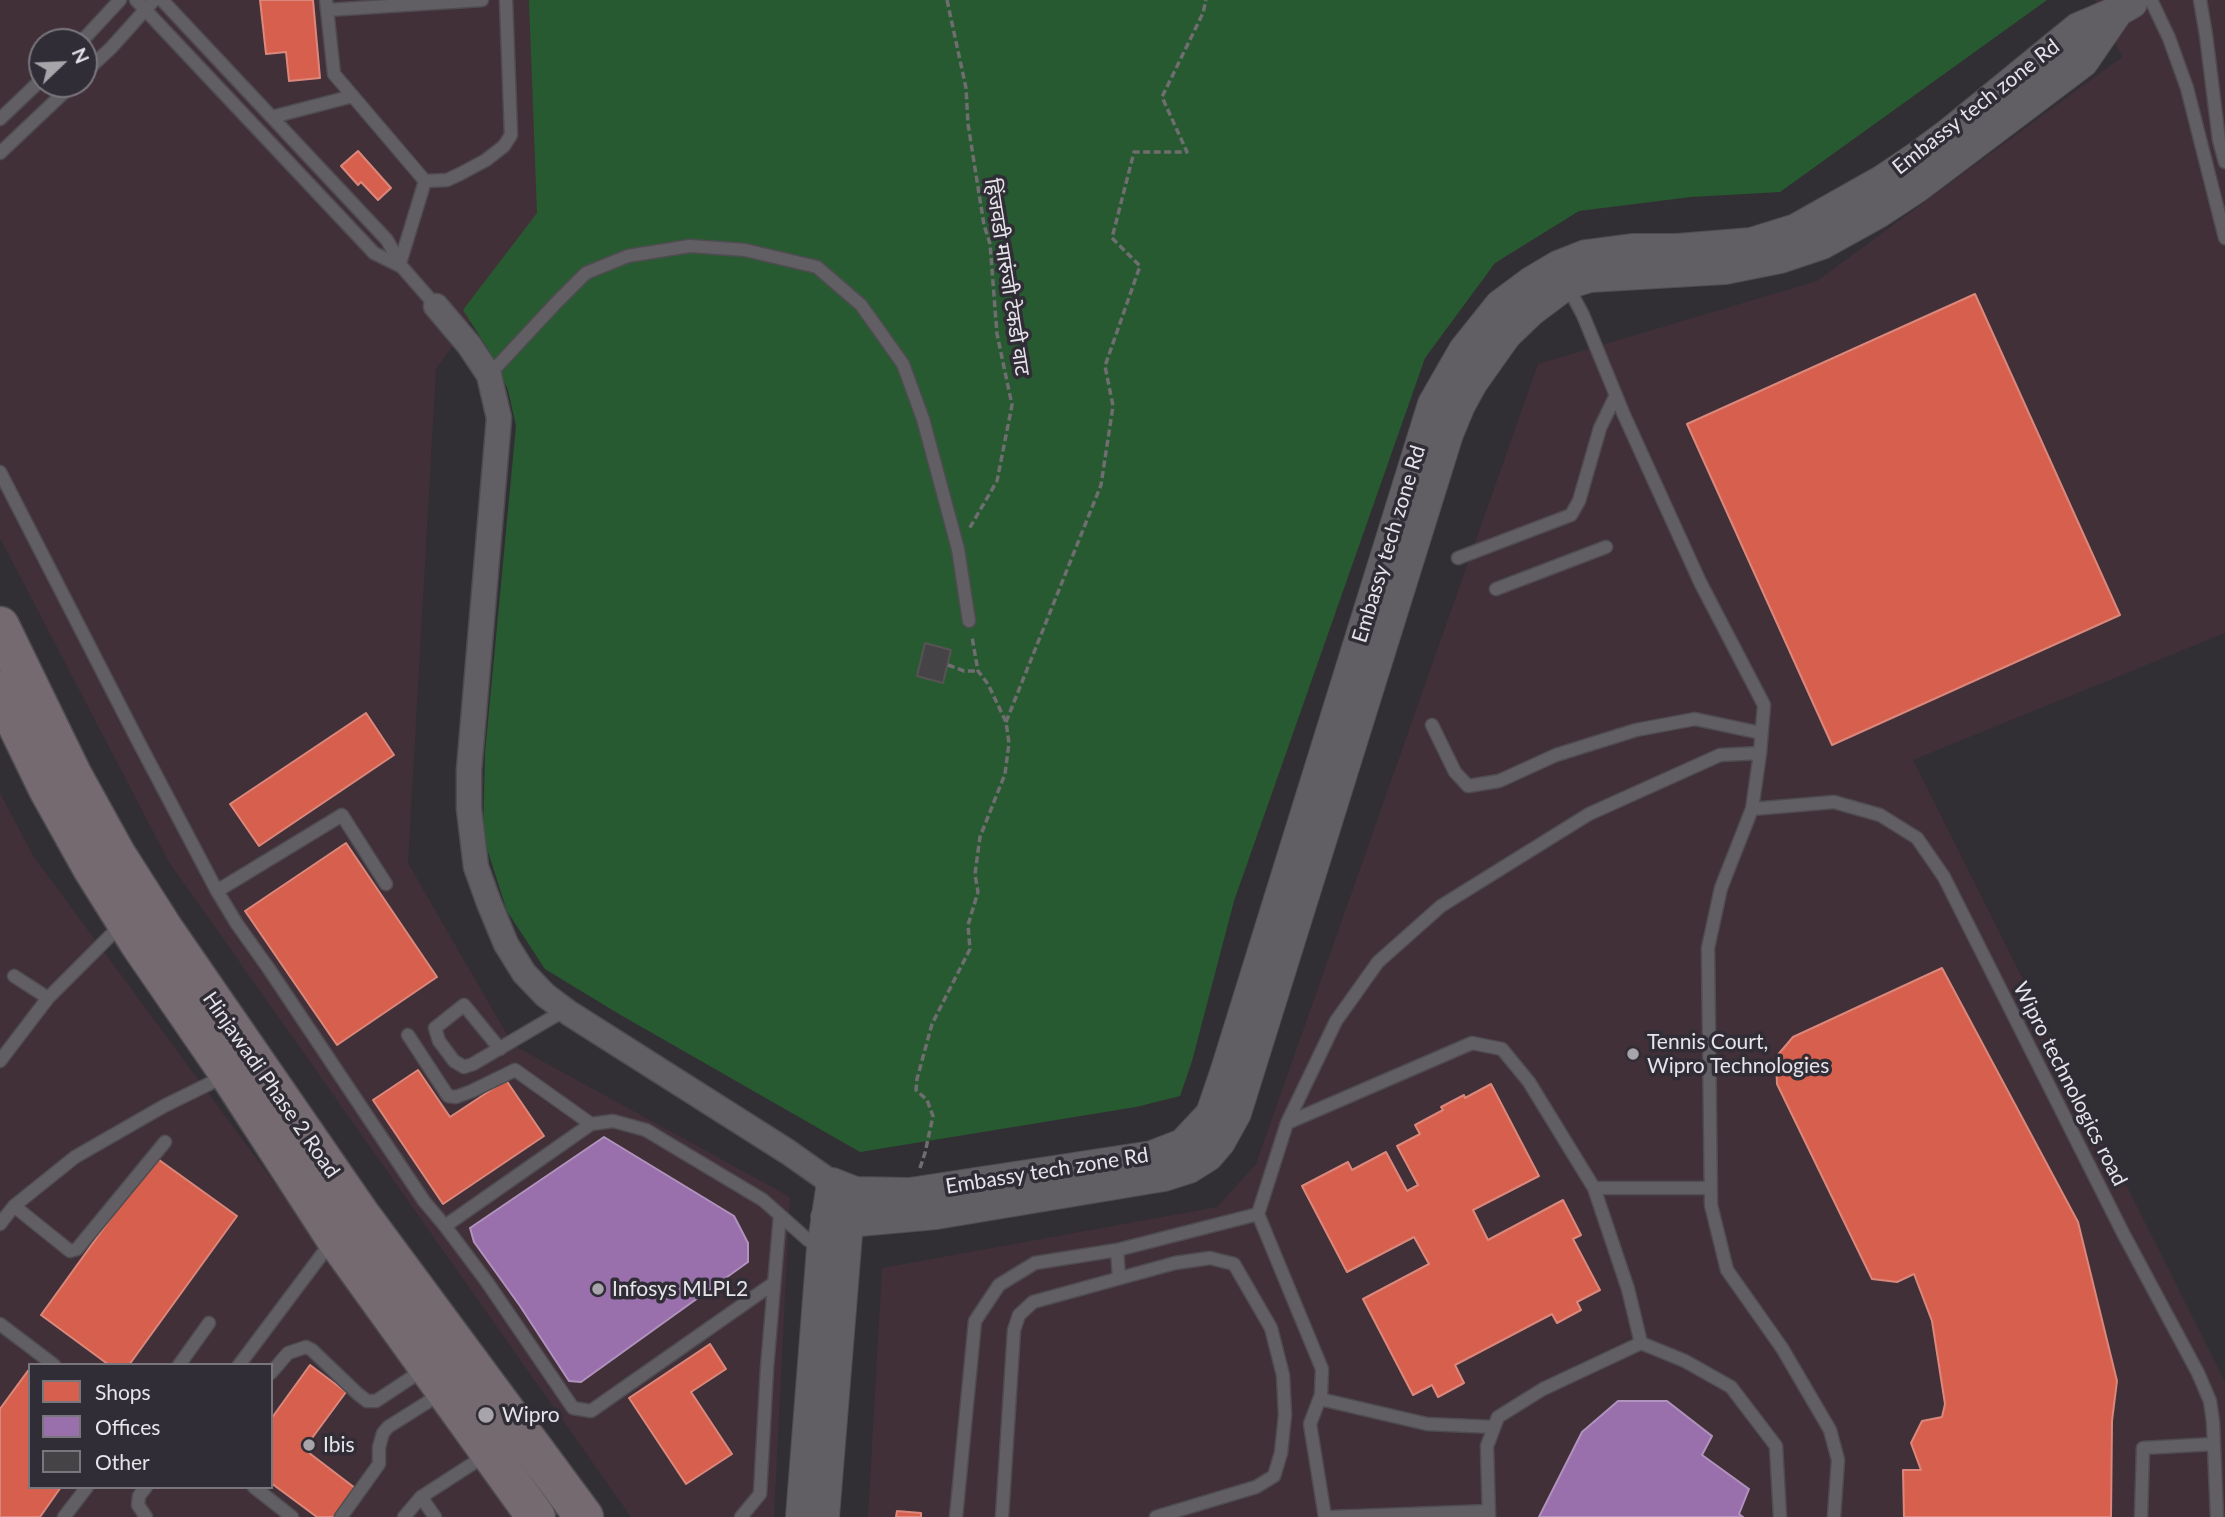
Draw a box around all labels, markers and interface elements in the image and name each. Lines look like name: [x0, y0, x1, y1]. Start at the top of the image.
north arrow: [28, 28, 98, 98]
street label: Embassy tech zone Rd: [1887, 34, 2065, 180]
text: N: [68, 44, 94, 67]
street label: हिंजवडी मारुंजी टेकडी वाट: [979, 177, 1035, 377]
street label: Embassy tech zone Rd: [1347, 442, 1431, 646]
street label: Wipro technologics road: [2008, 978, 2132, 1190]
street label: Hinjawadi Phase 2 Road: [197, 987, 345, 1183]
place label: Tennis Court, Wipro Technologies: [1647, 1029, 1829, 1079]
marker: Tennis Court, Wipro Technologies: [1625, 1046, 1641, 1062]
street label: Embassy tech zone Rd: [944, 1143, 1150, 1199]
place label: Infosys MLPL2: [612, 1276, 748, 1302]
marker: Infosys MLPL2: [590, 1281, 606, 1297]
legend: [28, 1363, 273, 1489]
text: Shops: [95, 1379, 151, 1404]
place label: Wipro: [502, 1402, 560, 1428]
marker: Wipro: [476, 1405, 496, 1425]
text: Offices: [95, 1414, 160, 1439]
place label: Ibis: [323, 1432, 355, 1458]
marker: Ibis: [301, 1437, 317, 1453]
text: Other: [95, 1449, 150, 1474]

